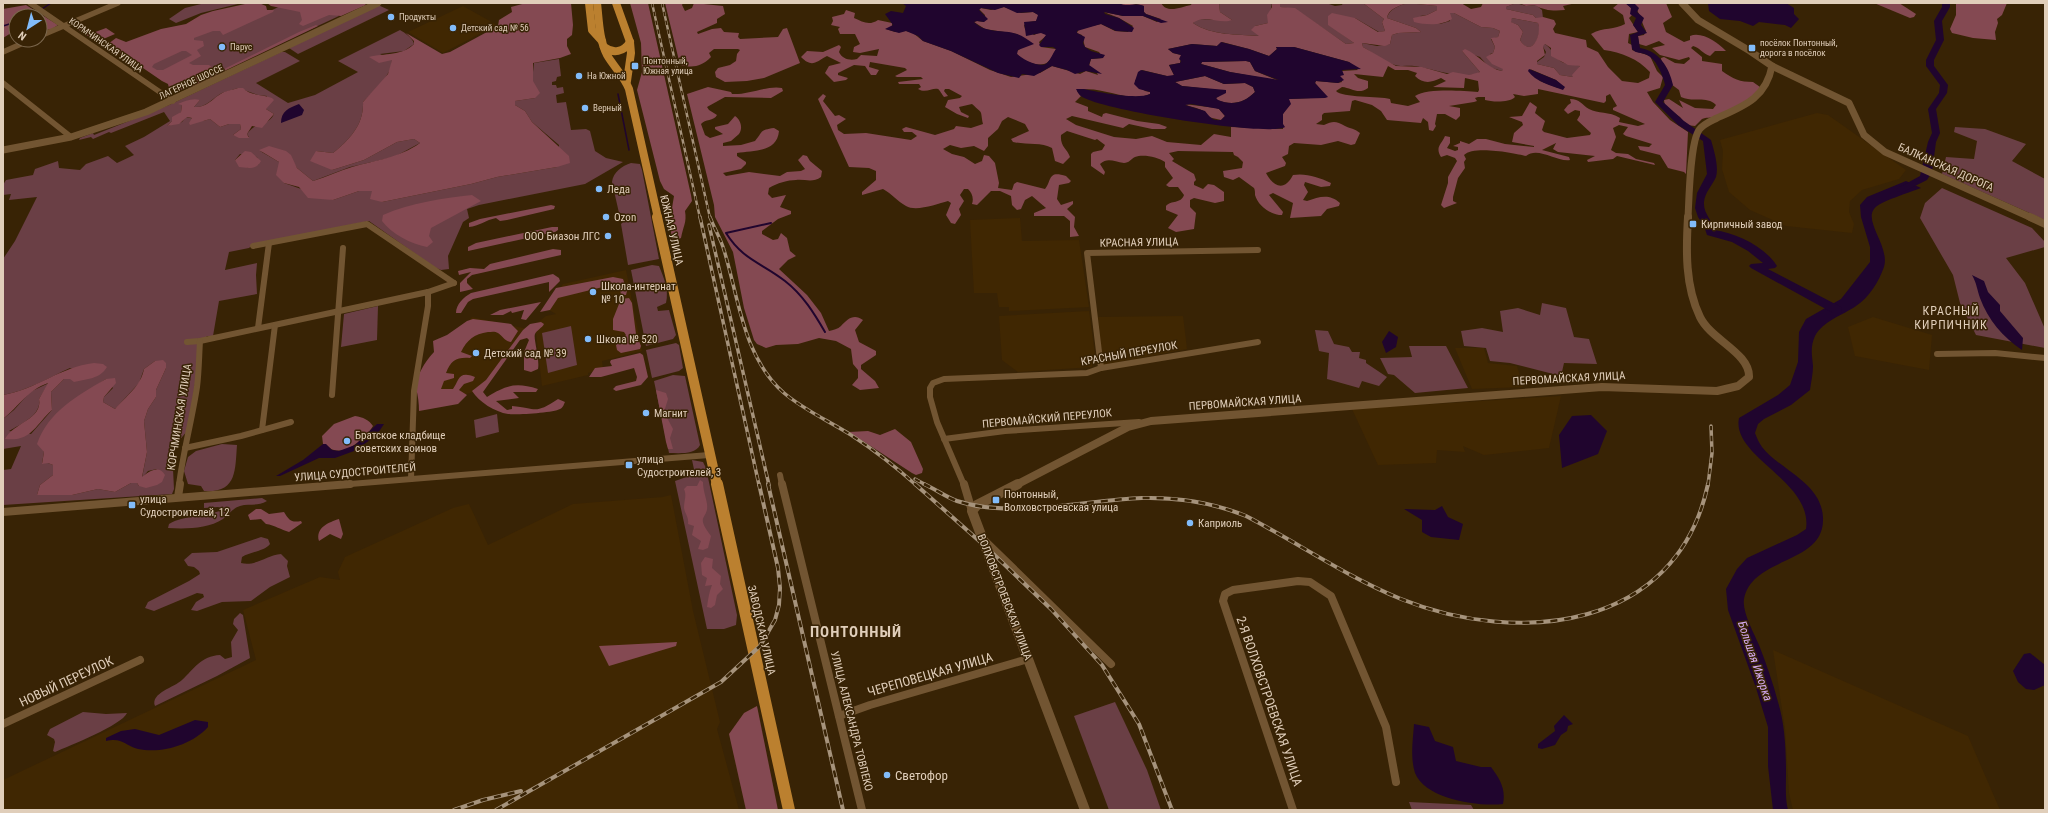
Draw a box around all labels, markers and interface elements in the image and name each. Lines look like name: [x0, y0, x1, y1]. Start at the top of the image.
north arrow: [8, 8, 48, 48]
marker: Продукты: [386, 12, 396, 22]
place label: Продукты: [399, 12, 436, 22]
street label: КОРМЧИНСКАЯ УЛИЦА: [67, 16, 145, 74]
marker: Детский сад № 56: [448, 23, 458, 33]
place label: Детский сад № 56: [461, 23, 529, 33]
text: N: [16, 28, 29, 43]
place label: посёлок Понтонный, дорога в посёлок: [1760, 38, 1838, 58]
marker: Парус: [217, 42, 227, 52]
place label: Парус: [230, 42, 252, 52]
marker: посёлок Понтонный, дорога в посёлок: [1747, 43, 1757, 53]
place label: Понтонный, Южная улица: [643, 56, 693, 76]
marker: Понтонный, Южная улица: [630, 61, 640, 71]
street label: ЛАГЕРНОЕ ШОССЕ: [157, 63, 225, 101]
marker: На Южной: [574, 71, 584, 81]
place label: На Южной: [587, 71, 626, 81]
marker: Верный: [580, 103, 590, 113]
place label: Верный: [593, 103, 622, 113]
street label: БАЛКАНСКАЯ ДОРОГА: [1896, 141, 1996, 195]
place label: Леда: [607, 183, 630, 196]
marker: Леда: [594, 184, 604, 194]
street label: ЮЖНАЯ УЛИЦА: [657, 194, 686, 267]
place label: Ozon: [614, 211, 636, 224]
marker: Ozon: [601, 212, 611, 222]
place label: Кирпичный завод: [1701, 218, 1783, 231]
marker: Кирпичный завод: [1688, 219, 1698, 229]
place label: ООО Биазон ЛГС: [524, 230, 600, 243]
marker: ООО Биазон ЛГС: [603, 231, 613, 241]
street label: КРАСНАЯ УЛИЦА: [1099, 235, 1179, 250]
place label: Школа-интернат № 10: [601, 280, 676, 306]
marker: Школа-интернат № 10: [588, 287, 598, 297]
district label: КРАСНЫЙ КИРПИЧНИК: [1914, 303, 1988, 332]
place label: Школа № 520: [596, 333, 658, 346]
marker: Школа № 520: [583, 334, 593, 344]
street label: КРАСНЫЙ ПЕРЕУЛОК: [1080, 338, 1179, 368]
place label: Детский сад № 39: [484, 347, 567, 360]
marker: Детский сад № 39: [471, 348, 481, 358]
street label: КОРЧМИНСКАЯ УЛИЦА: [165, 362, 194, 471]
street label: ПЕРВОМАЙСКАЯ УЛИЦА: [1512, 369, 1626, 388]
street label: ПЕРВОМАЙСКАЯ УЛИЦА: [1188, 392, 1302, 413]
street label: ПЕРВОМАЙСКИЙ ПЕРЕУЛОК: [982, 406, 1113, 431]
place label: Магнит: [654, 407, 688, 420]
marker: Магнит: [641, 408, 651, 418]
place label: Братское кладбище советских воинов: [355, 429, 445, 455]
marker: Братское кладбище советских воинов: [342, 436, 352, 446]
place label: улица Судостроителей, 3: [637, 453, 721, 479]
marker: улица Судостроителей, 3: [624, 460, 634, 470]
street label: УЛИЦА СУДОСТРОИТЕЛЕЙ: [294, 461, 417, 484]
place label: Понтонный, Волховстроевская улица: [1004, 488, 1118, 514]
place label: улица Судостроителей, 12: [140, 493, 230, 519]
marker: Понтонный, Волховстроевская улица: [991, 495, 1001, 505]
marker: улица Судостроителей, 12: [127, 500, 137, 510]
place label: Каприоль: [1198, 517, 1242, 530]
marker: Каприоль: [1185, 518, 1195, 528]
street label: ВОЛХОВСТРОЕВСКАЯ УЛИЦА: [974, 532, 1035, 663]
street label: ЗАВОДСКАЯ УЛИЦА: [745, 584, 778, 677]
street label: 2-Я ВОЛХОВСТРОЕВСКАЯ УЛИЦА: [1233, 614, 1306, 788]
water label: Большая Ижорка: [1735, 619, 1775, 703]
district label: ПОНТОННЫЙ: [810, 623, 902, 641]
street label: ЧЕРЕПОВЕЦКАЯ УЛИЦА: [866, 649, 995, 700]
street label: УЛИЦА АЛЕКСАНДРА ТОВПЕКО: [828, 650, 875, 793]
street label: НОВЫЙ ПЕРЕУЛОК: [17, 653, 116, 710]
place label: Светофор: [895, 768, 948, 783]
marker: Светофор: [882, 770, 892, 780]

